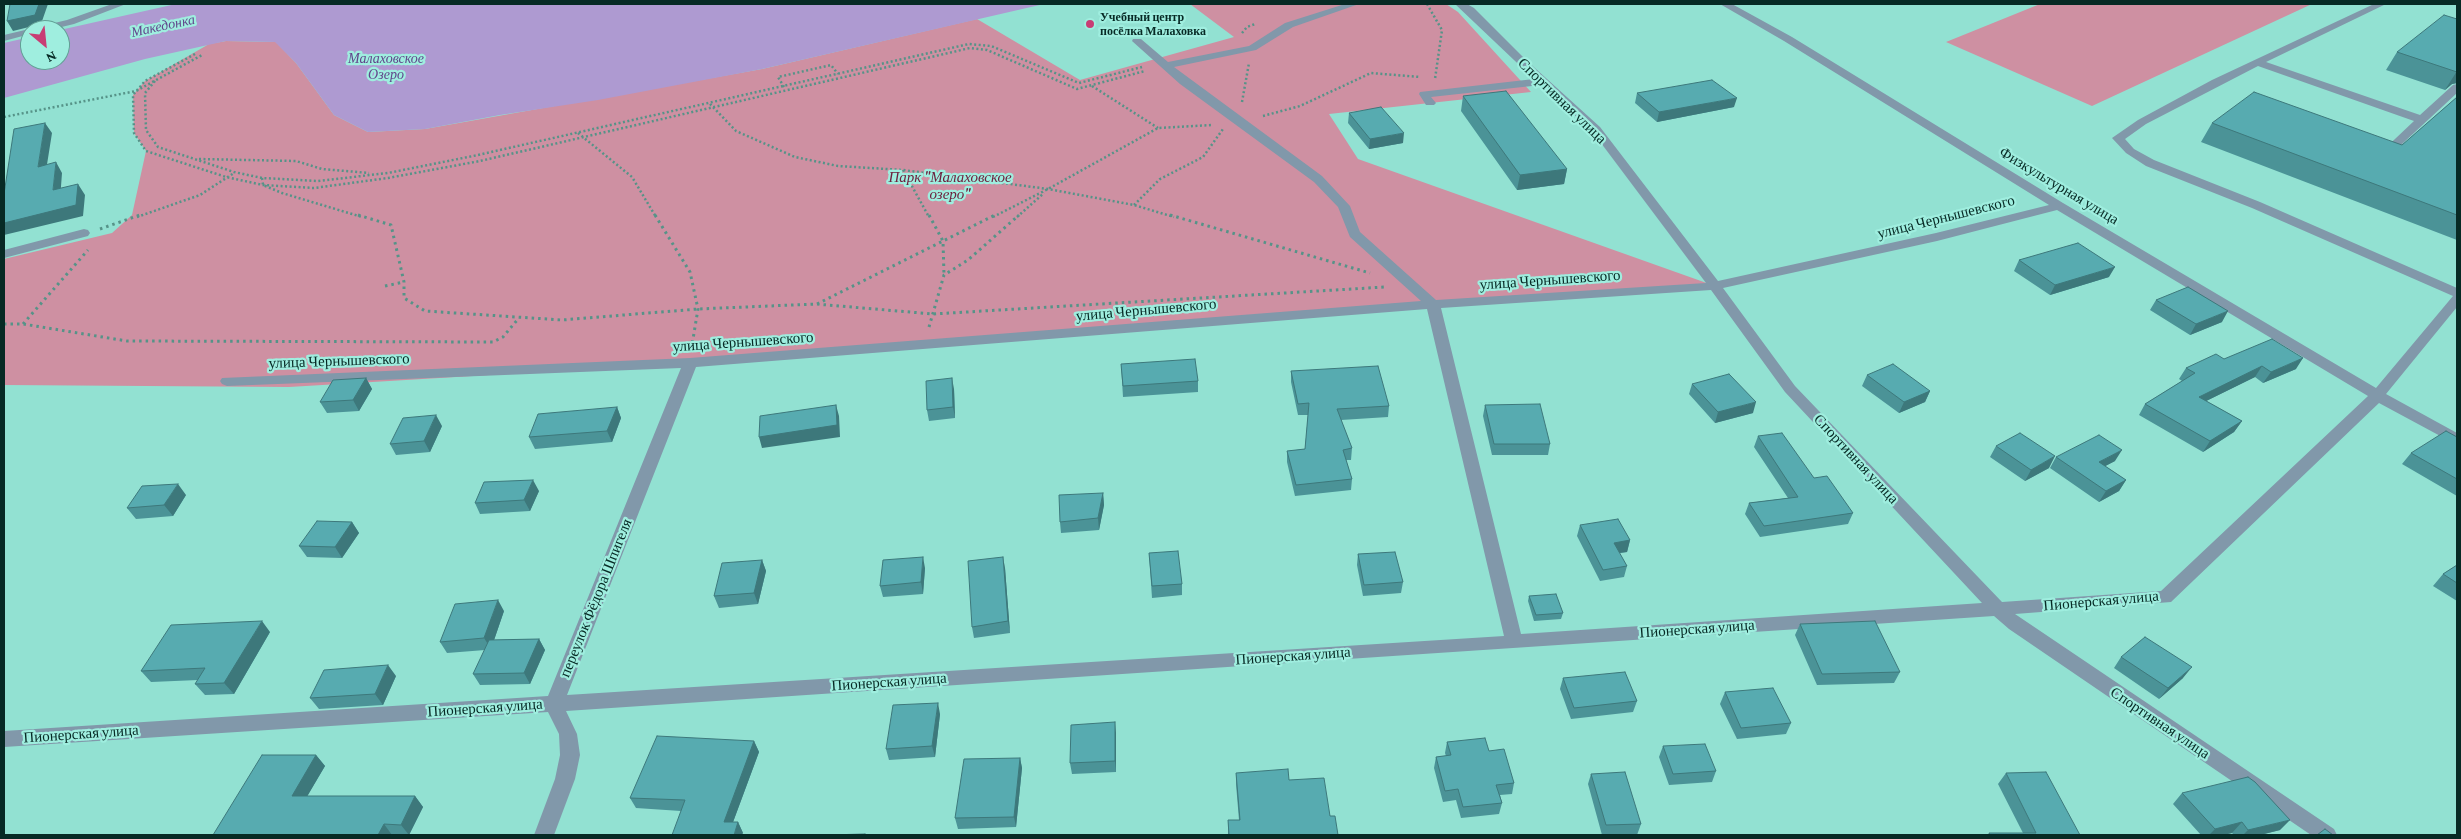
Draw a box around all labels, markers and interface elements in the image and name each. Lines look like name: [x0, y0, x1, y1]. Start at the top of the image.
place label: Учебный центр посёлка Малаховка: [1100, 10, 1206, 38]
water label: Македонка: [130, 11, 196, 41]
marker: Учебный центр посёлка Малаховка: [1084, 18, 1096, 30]
north arrow: [20, 20, 70, 70]
text: N: [44, 48, 60, 67]
water label: Малаховское Озеро: [348, 51, 424, 84]
street label: Спортивная улица: [1514, 54, 1610, 148]
street label: Физкультурная улица: [1996, 143, 2122, 229]
park label: Парк "Малаховское озеро": [888, 168, 1012, 203]
street label: улица Чернышевского: [1875, 191, 2017, 243]
street label: улица Чернышевского: [1479, 266, 1621, 294]
street label: улица Чернышевского: [1075, 295, 1217, 325]
street label: улица Чернышевского: [672, 328, 814, 356]
street label: улица Чернышевского: [268, 350, 410, 372]
street label: Спортивная улица: [1810, 410, 1902, 508]
street label: переулок Фёдора Шпигеля: [556, 516, 636, 680]
street label: Пионерская улица: [2043, 587, 2159, 615]
street label: Пионерская улица: [1639, 616, 1755, 642]
street label: Пионерская улица: [1235, 643, 1351, 669]
street label: Пионерская улица: [831, 669, 947, 695]
street label: Спортивная улица: [2107, 683, 2213, 763]
street label: Пионерская улица: [427, 695, 543, 721]
street label: Пионерская улица: [23, 721, 139, 747]

